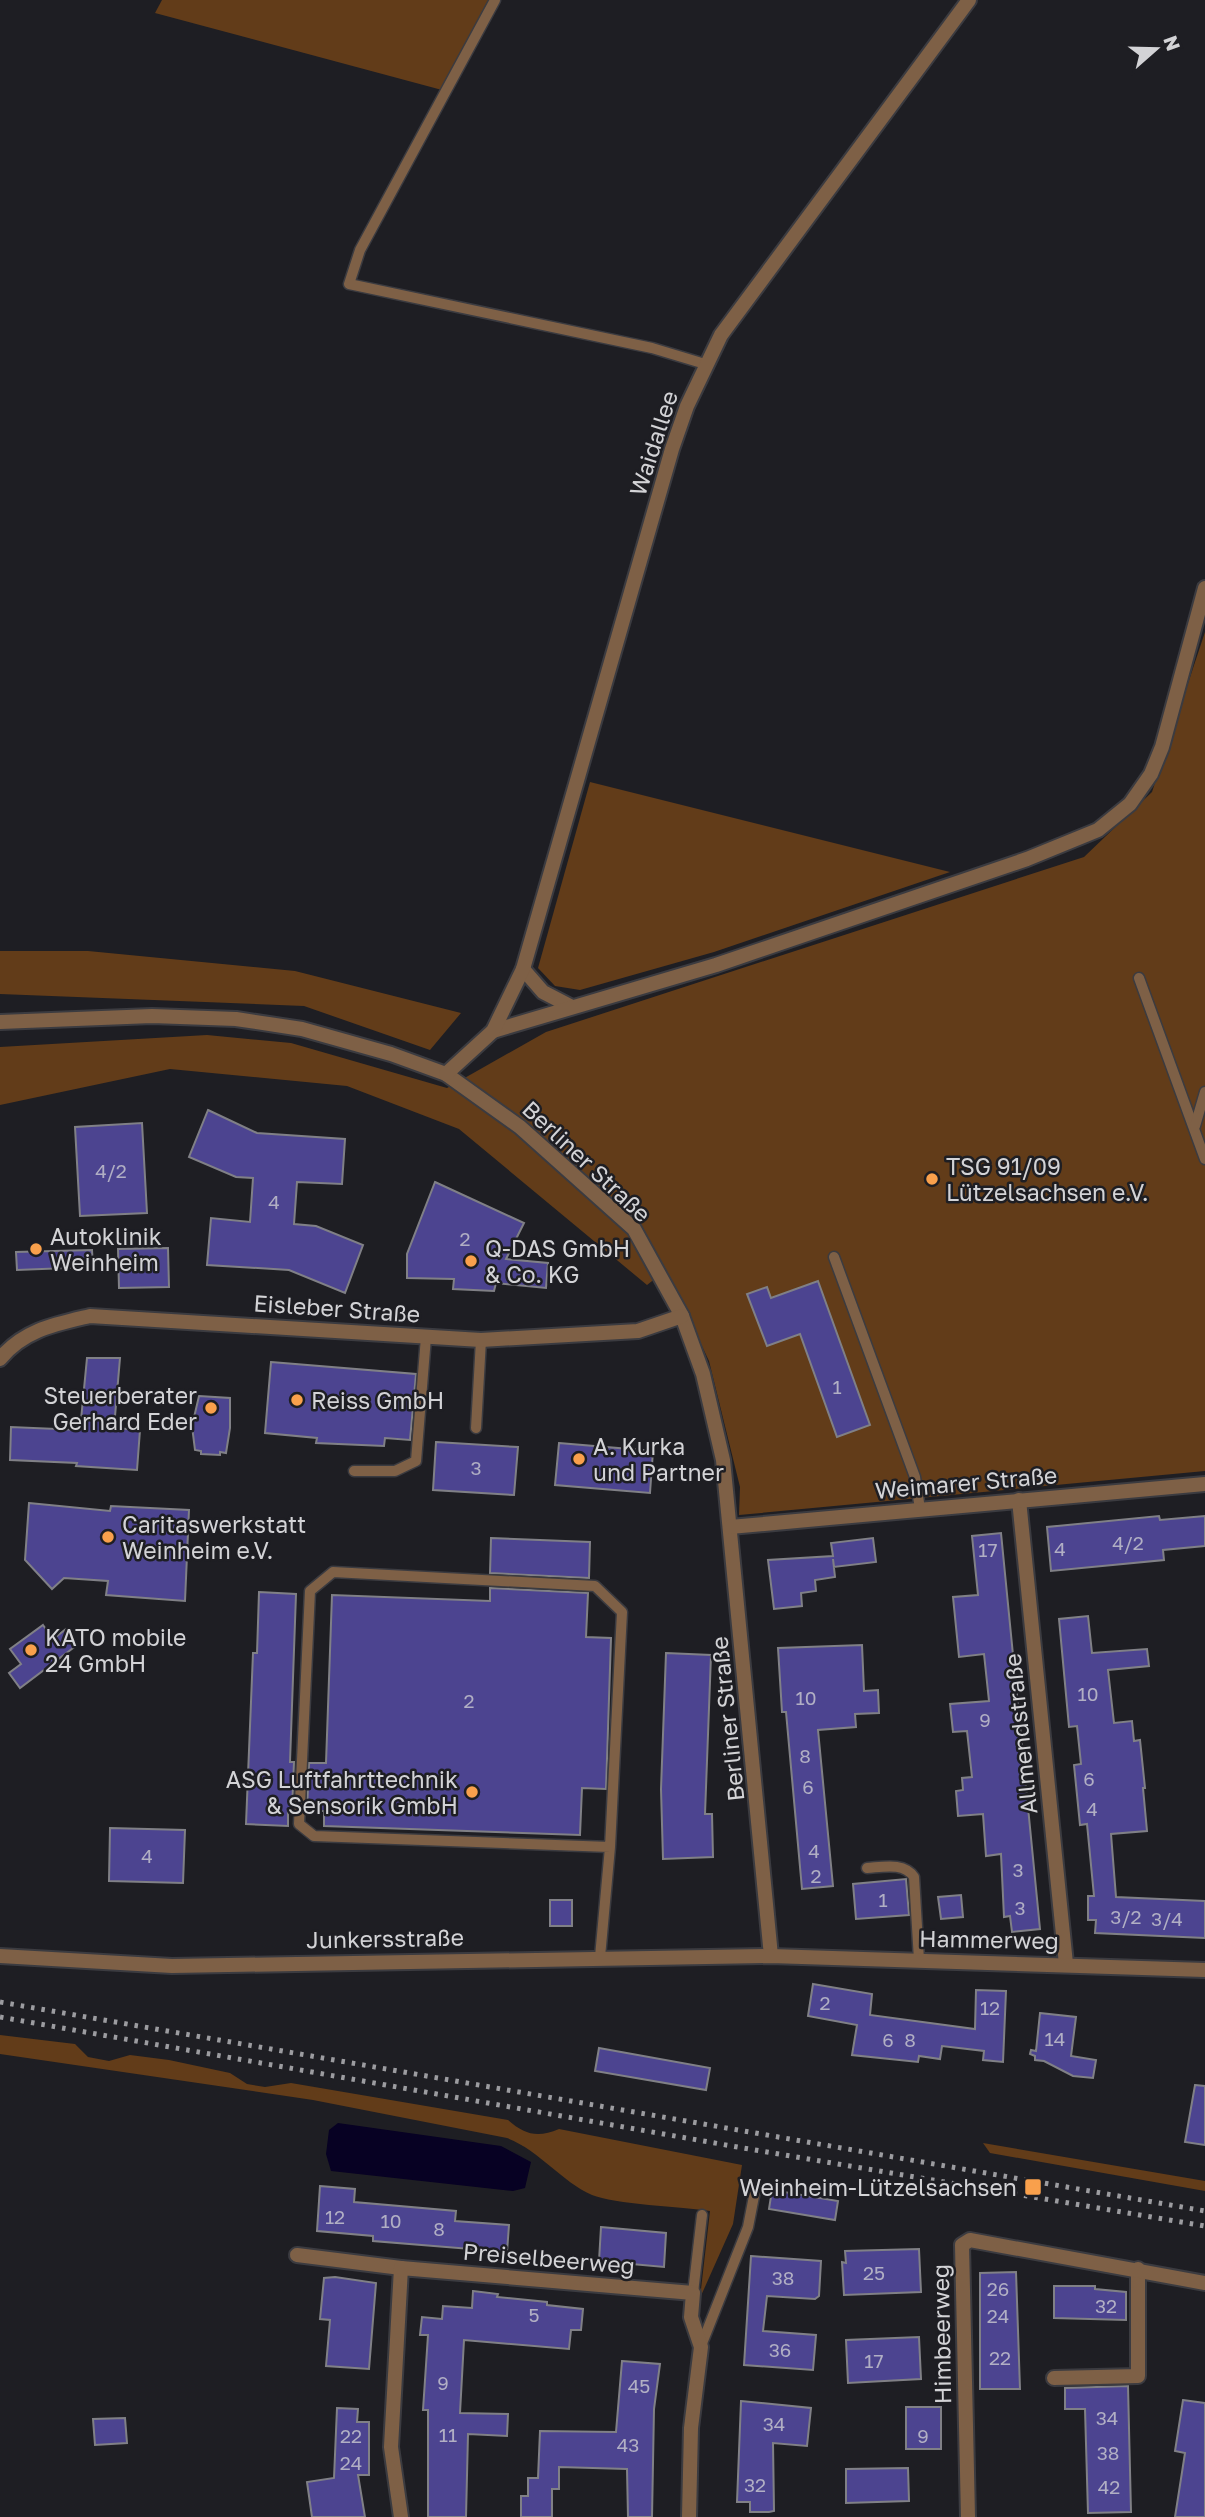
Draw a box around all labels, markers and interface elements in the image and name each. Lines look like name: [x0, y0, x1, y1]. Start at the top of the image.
north arrow: [1121, 14, 1191, 84]
text: N: [1159, 32, 1186, 54]
street label: Waidallee: [623, 387, 683, 499]
street label: Berliner Straße: [517, 1094, 657, 1228]
place label: TSG 91/09 Lützelsachsen e.V.: [946, 1152, 1149, 1206]
house number: 4/2: [95, 1159, 127, 1182]
marker: TSG 91/09 Lützelsachsen e.V.: [924, 1171, 940, 1187]
house number: 4: [268, 1190, 280, 1213]
place label: Autoklinik Weinheim: [50, 1222, 162, 1276]
house number: 2: [459, 1227, 471, 1250]
place label: Q-DAS GmbH & Co. KG: [485, 1234, 630, 1288]
marker: Autoklinik Weinheim: [28, 1241, 44, 1257]
marker: Q-DAS GmbH & Co. KG: [463, 1253, 479, 1269]
street label: Eisleber Straße: [253, 1288, 421, 1328]
house number: 1: [832, 1375, 842, 1398]
place label: Steuerberater Gerhard Eder: [43, 1381, 197, 1435]
place label: Reiss GmbH: [311, 1386, 444, 1414]
marker: Reiss GmbH: [289, 1392, 305, 1408]
marker: Steuerberater Gerhard Eder: [203, 1400, 219, 1416]
place label: A. Kurka und Partner: [593, 1432, 724, 1486]
marker: A. Kurka und Partner: [571, 1451, 587, 1467]
house number: 3: [470, 1456, 482, 1479]
street label: Weimarer Straße: [874, 1460, 1058, 1504]
place label: Caritaswerkstatt Weinheim e.V.: [122, 1510, 306, 1564]
marker: Caritaswerkstatt Weinheim e.V.: [100, 1529, 116, 1545]
house number: 4/2: [1112, 1531, 1144, 1554]
house number: 4: [1054, 1537, 1066, 1560]
house number: 17: [978, 1538, 998, 1561]
place label: KATO mobile 24 GmbH: [45, 1623, 186, 1677]
street label: Berliner Straße: [704, 1635, 750, 1803]
marker: KATO mobile 24 GmbH: [23, 1642, 39, 1658]
street label: Allmendstraße: [998, 1652, 1042, 1816]
house number: 10: [1078, 1682, 1099, 1705]
house number: 10: [796, 1686, 817, 1709]
house number: 2: [463, 1689, 475, 1712]
house number: 9: [979, 1708, 991, 1731]
house number: 8: [799, 1744, 811, 1767]
place label: ASG Luftfahrttechnik & Sensorik GmbH: [226, 1765, 458, 1819]
house number: 6: [1083, 1767, 1095, 1790]
house number: 6: [802, 1775, 814, 1798]
marker: ASG Luftfahrttechnik & Sensorik GmbH: [464, 1784, 480, 1800]
house number: 4: [1086, 1797, 1098, 1820]
house number: 4: [808, 1839, 820, 1862]
house number: 4: [141, 1844, 153, 1867]
house number: 3: [1012, 1858, 1024, 1881]
house number: 2: [810, 1864, 822, 1887]
house number: 1: [878, 1888, 888, 1911]
house number: 3: [1014, 1896, 1026, 1919]
house number: 3/2: [1110, 1905, 1142, 1928]
house number: 3/4: [1151, 1907, 1183, 1930]
street label: Junkersstraße: [306, 1923, 464, 1953]
street label: Hammerweg: [919, 1924, 1059, 1954]
house number: 2: [819, 1991, 831, 2014]
house number: 12: [980, 1996, 1000, 2019]
house number: 14: [1045, 2027, 1065, 2050]
house number: 6: [882, 2028, 894, 2051]
house number: 8: [904, 2028, 916, 2051]
place label: Weinheim-Lützelsachsen: [739, 2173, 1017, 2201]
marker: Weinheim-Lützelsachsen: [1023, 2177, 1043, 2197]
house number: 12: [325, 2205, 345, 2228]
house number: 10: [381, 2209, 402, 2232]
house number: 8: [433, 2217, 445, 2240]
street label: Preiselbeerweg: [462, 2237, 636, 2279]
house number: 25: [863, 2261, 885, 2284]
street label: Himbeerweg: [926, 2264, 956, 2404]
house number: 38: [772, 2266, 794, 2289]
house number: 26: [987, 2277, 1009, 2300]
house number: 32: [1095, 2294, 1117, 2317]
house number: 5: [528, 2303, 540, 2326]
house number: 24: [987, 2304, 1009, 2327]
house number: 36: [769, 2338, 791, 2361]
house number: 22: [989, 2346, 1011, 2369]
house number: 17: [864, 2349, 884, 2372]
house number: 9: [437, 2371, 449, 2394]
house number: 45: [628, 2374, 650, 2397]
house number: 34: [1096, 2406, 1118, 2429]
house number: 34: [763, 2412, 785, 2435]
house number: 11: [439, 2423, 457, 2446]
house number: 22: [340, 2424, 362, 2447]
house number: 9: [917, 2424, 929, 2447]
house number: 43: [617, 2433, 639, 2456]
house number: 38: [1097, 2441, 1119, 2464]
house number: 24: [340, 2451, 362, 2474]
house number: 32: [744, 2473, 766, 2496]
house number: 42: [1098, 2475, 1120, 2498]

